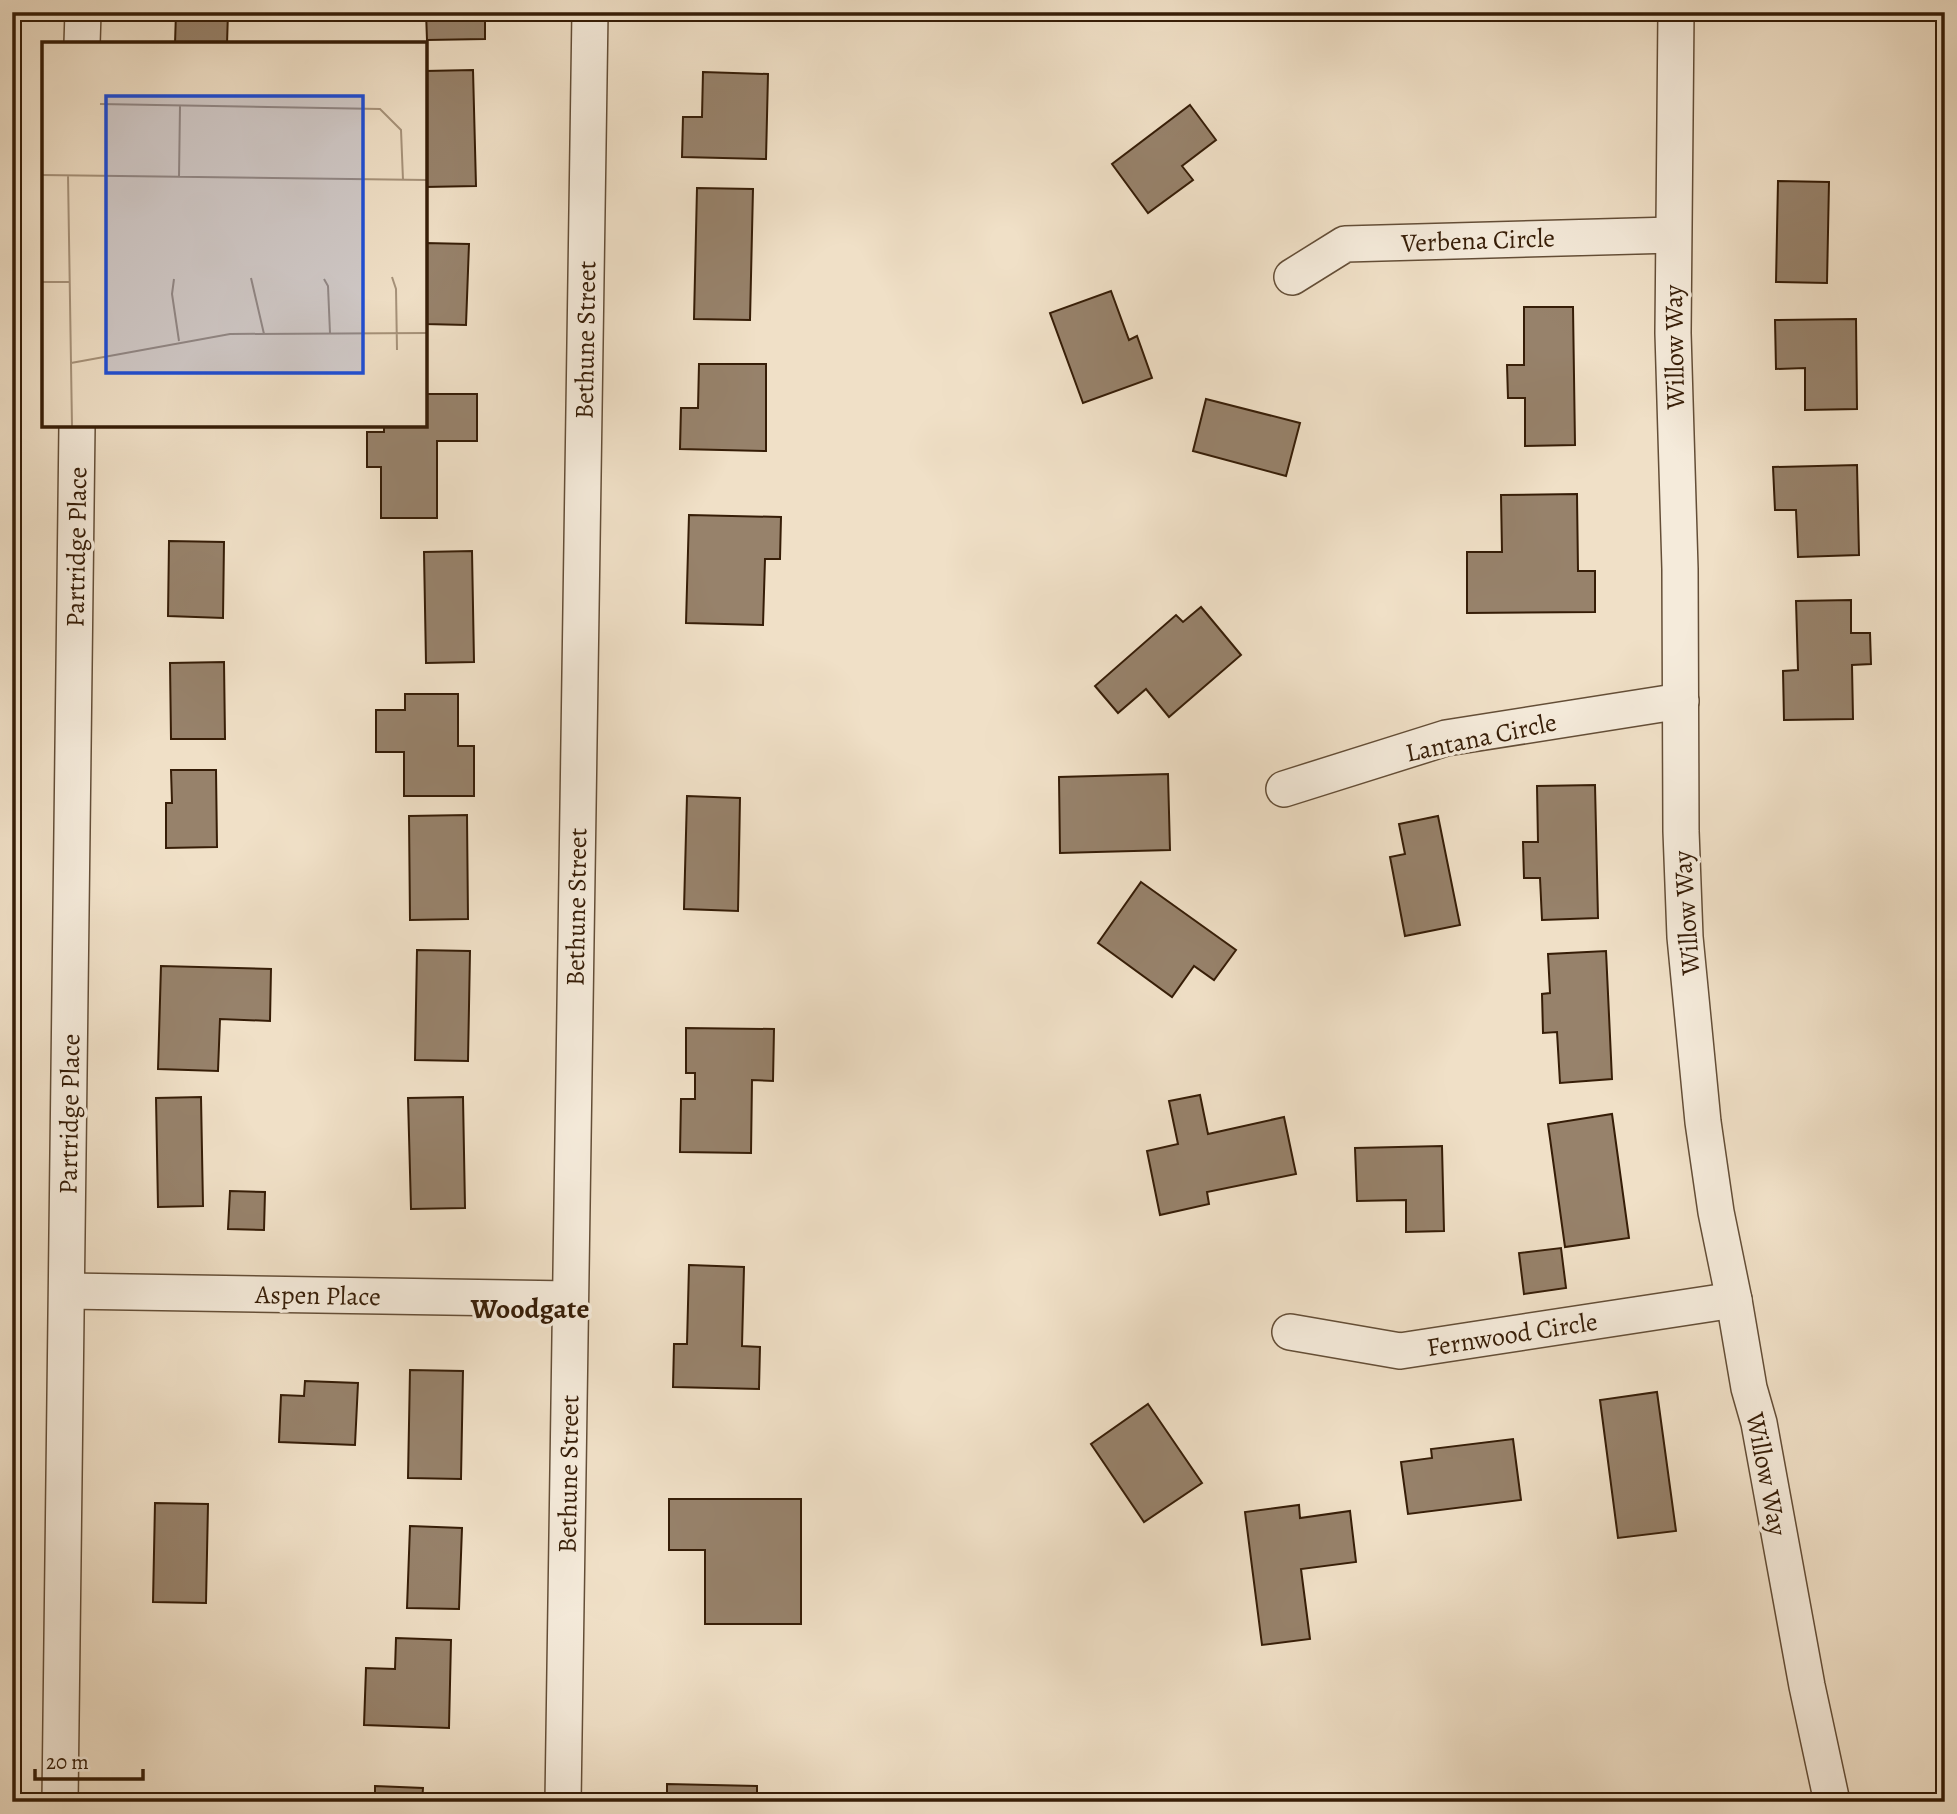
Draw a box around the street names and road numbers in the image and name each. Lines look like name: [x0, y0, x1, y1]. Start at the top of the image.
street label: Verbena Circle: [1400, 220, 1555, 261]
street label: Bethune Street: [567, 260, 604, 420]
street label: Willow Way: [1656, 284, 1693, 411]
street label: Partridge Place: [58, 466, 95, 628]
street label: Lantana Circle: [1402, 704, 1560, 771]
street label: Bethune Street: [558, 827, 595, 987]
street label: Willow Way: [1665, 849, 1708, 977]
street label: Partridge Place: [51, 1033, 88, 1195]
street label: Aspen Place: [254, 1277, 381, 1314]
street label: Fernwood Circle: [1424, 1304, 1600, 1365]
street label: Bethune Street: [550, 1394, 587, 1554]
street label: Willow Way: [1737, 1409, 1796, 1539]

